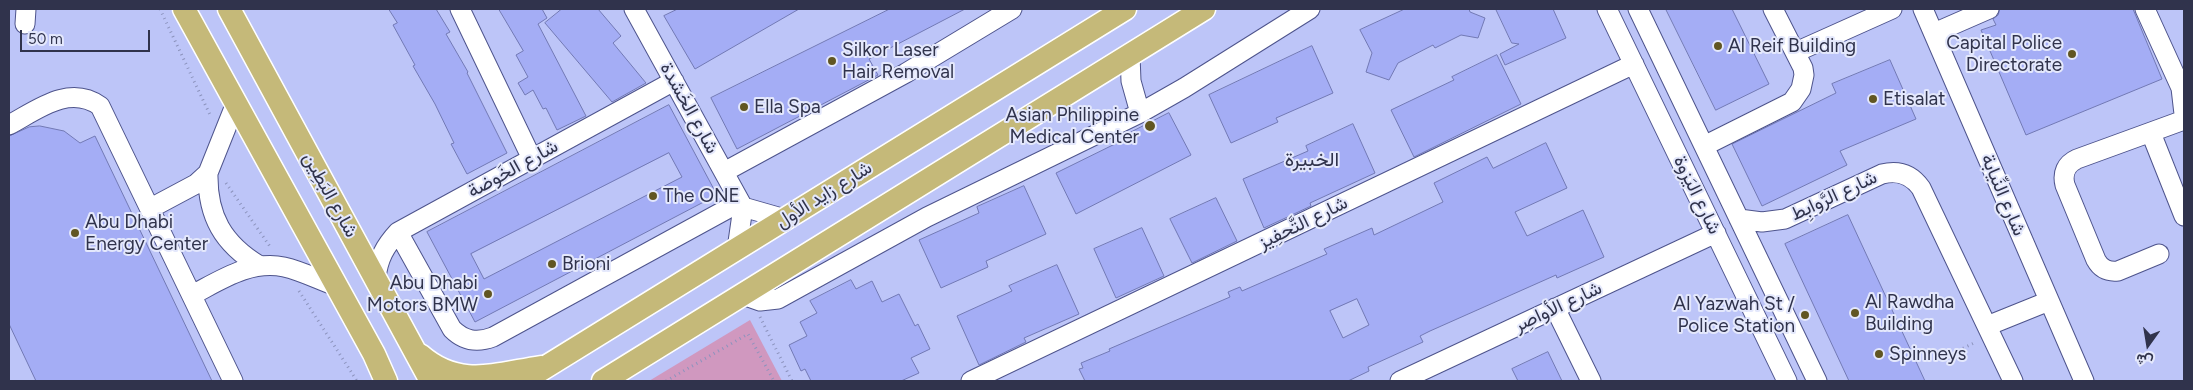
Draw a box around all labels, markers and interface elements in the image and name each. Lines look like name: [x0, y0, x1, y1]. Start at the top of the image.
scale bar: [22, 20, 152, 52]
text: 50 m: [28, 30, 63, 48]
place label: Capital Police Directorate: [1946, 32, 2062, 76]
place label: Al Reif Building: [1728, 35, 1856, 57]
place label: Silkor Laser Hair Removal: [842, 39, 954, 83]
marker: Al Reif Building: [1712, 40, 1724, 52]
marker: Capital Police Directorate: [2066, 48, 2078, 60]
marker: Silkor Laser Hair Removal: [826, 55, 838, 67]
street label: شارع الخَشدة: [655, 58, 723, 158]
place label: Etisalat: [1883, 88, 1945, 110]
marker: Etisalat: [1867, 93, 1879, 105]
place label: Ella Spa: [754, 96, 821, 118]
marker: Ella Spa: [738, 101, 750, 113]
place label: Asian Philippine Medical Center: [1005, 104, 1139, 148]
marker: Asian Philippine Medical Center: [1143, 119, 1157, 133]
street label: شارع الخَوضة: [464, 135, 562, 203]
district label: الخبيرة: [1285, 148, 1339, 172]
street label: شارع البَطِين: [297, 149, 363, 241]
street label: شارع النِّيابة: [1976, 151, 2030, 239]
street label: شارع اليَزوة: [1668, 152, 1726, 238]
street label: شارع زايد الأول: [772, 156, 876, 234]
street label: شارع الرَّوابِط: [1787, 166, 1881, 226]
place label: The ONE: [663, 185, 740, 207]
marker: The ONE: [647, 190, 659, 202]
street label: شارع التَّحفِيز: [1254, 192, 1352, 254]
place label: Abu Dhabi Energy Center: [85, 211, 208, 255]
marker: Abu Dhabi Energy Center: [69, 227, 81, 239]
place label: Brioni: [562, 253, 610, 275]
marker: Brioni: [546, 258, 558, 270]
place label: Abu Dhabi Motors BMW: [367, 272, 478, 316]
street label: شارع الأواصِر: [1510, 277, 1606, 337]
marker: Abu Dhabi Motors BMW: [482, 288, 494, 300]
place label: Al Rawdha Building: [1865, 291, 1954, 335]
place label: Al Yazwah St / Police Station: [1673, 293, 1795, 337]
marker: Al Rawdha Building: [1849, 307, 1861, 319]
marker: Al Yazwah St / Police Station: [1799, 309, 1811, 321]
north arrow: [2123, 320, 2173, 370]
place label: Spinneys: [1889, 343, 1966, 365]
marker: Spinneys: [1873, 348, 1885, 360]
text: ش: [2134, 350, 2155, 370]

